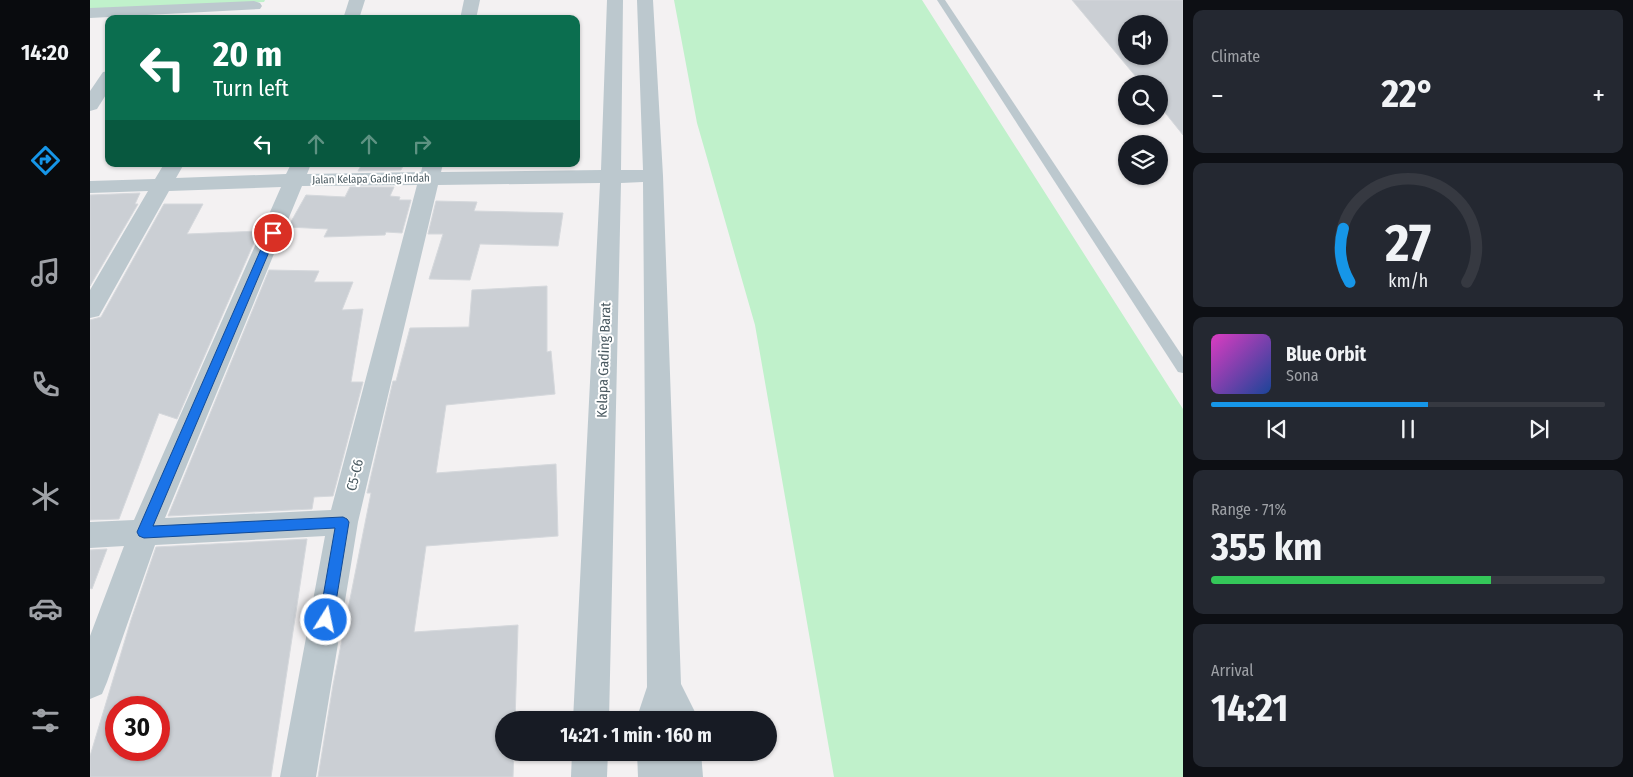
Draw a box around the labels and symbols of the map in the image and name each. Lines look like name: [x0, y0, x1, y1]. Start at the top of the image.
street label: Jalan Kelapa Gading Indah: [312, 171, 430, 187]
pin: [252, 212, 294, 254]
street label: Kelapa Gading Barat: [593, 301, 615, 418]
street label: C5-C6: [343, 457, 367, 493]
position arrow: [299, 593, 351, 645]
speed limit sign: 30: [105, 696, 170, 761]

